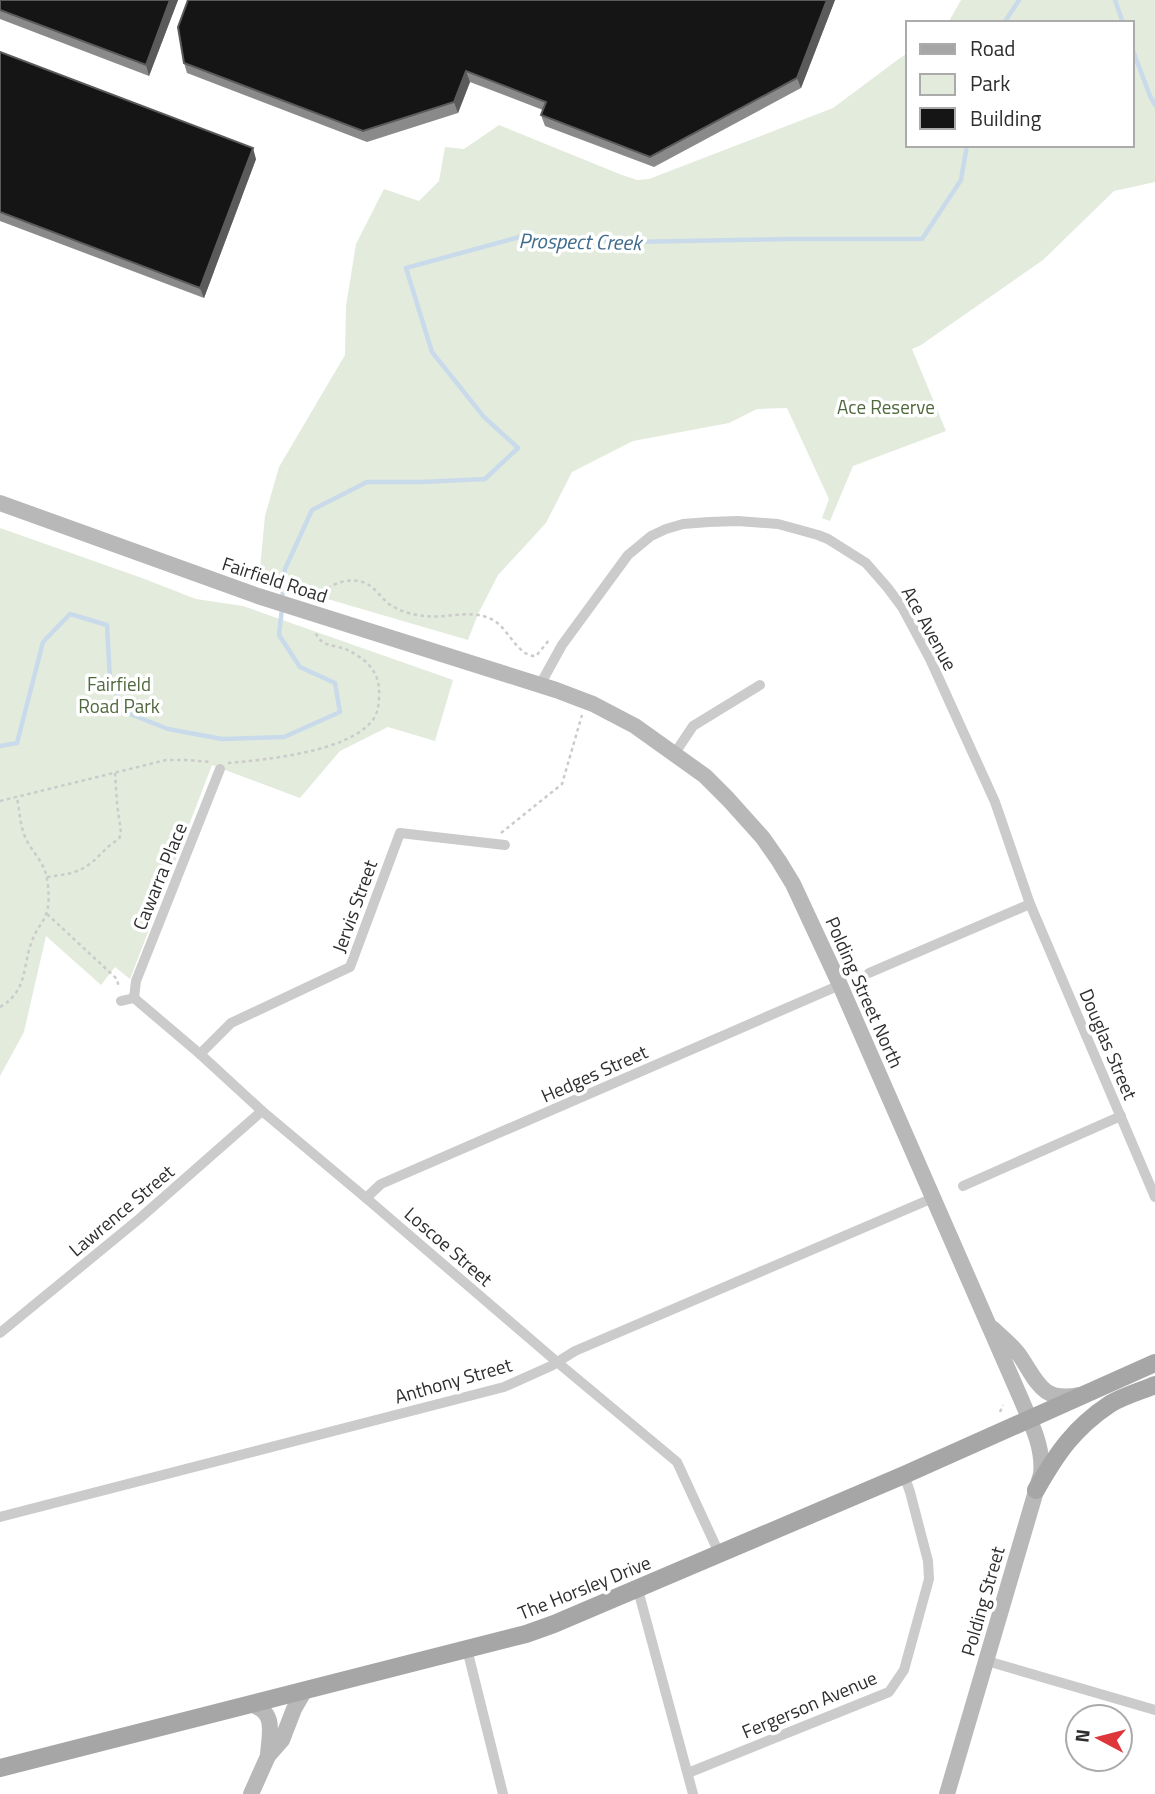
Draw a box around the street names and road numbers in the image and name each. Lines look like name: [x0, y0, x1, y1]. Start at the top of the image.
street label: Fairfield Road: [218, 548, 332, 610]
street label: Ace Avenue: [895, 580, 965, 676]
street label: Cawarra Place: [124, 818, 194, 934]
street label: Jervis Street: [324, 855, 384, 956]
street label: Polding Street North: [819, 911, 911, 1073]
street label: Douglas Street: [1073, 984, 1146, 1104]
street label: Hedges Street: [536, 1036, 652, 1109]
street label: Lawrence Street: [62, 1157, 180, 1263]
street label: Loscoe Street: [398, 1199, 500, 1293]
street label: Anthony Street: [391, 1349, 515, 1411]
street label: Polding Street: [952, 1542, 1012, 1659]
street label: The Horsley Drive: [513, 1547, 655, 1627]
street label: Fergerson Avenue: [737, 1662, 881, 1746]

